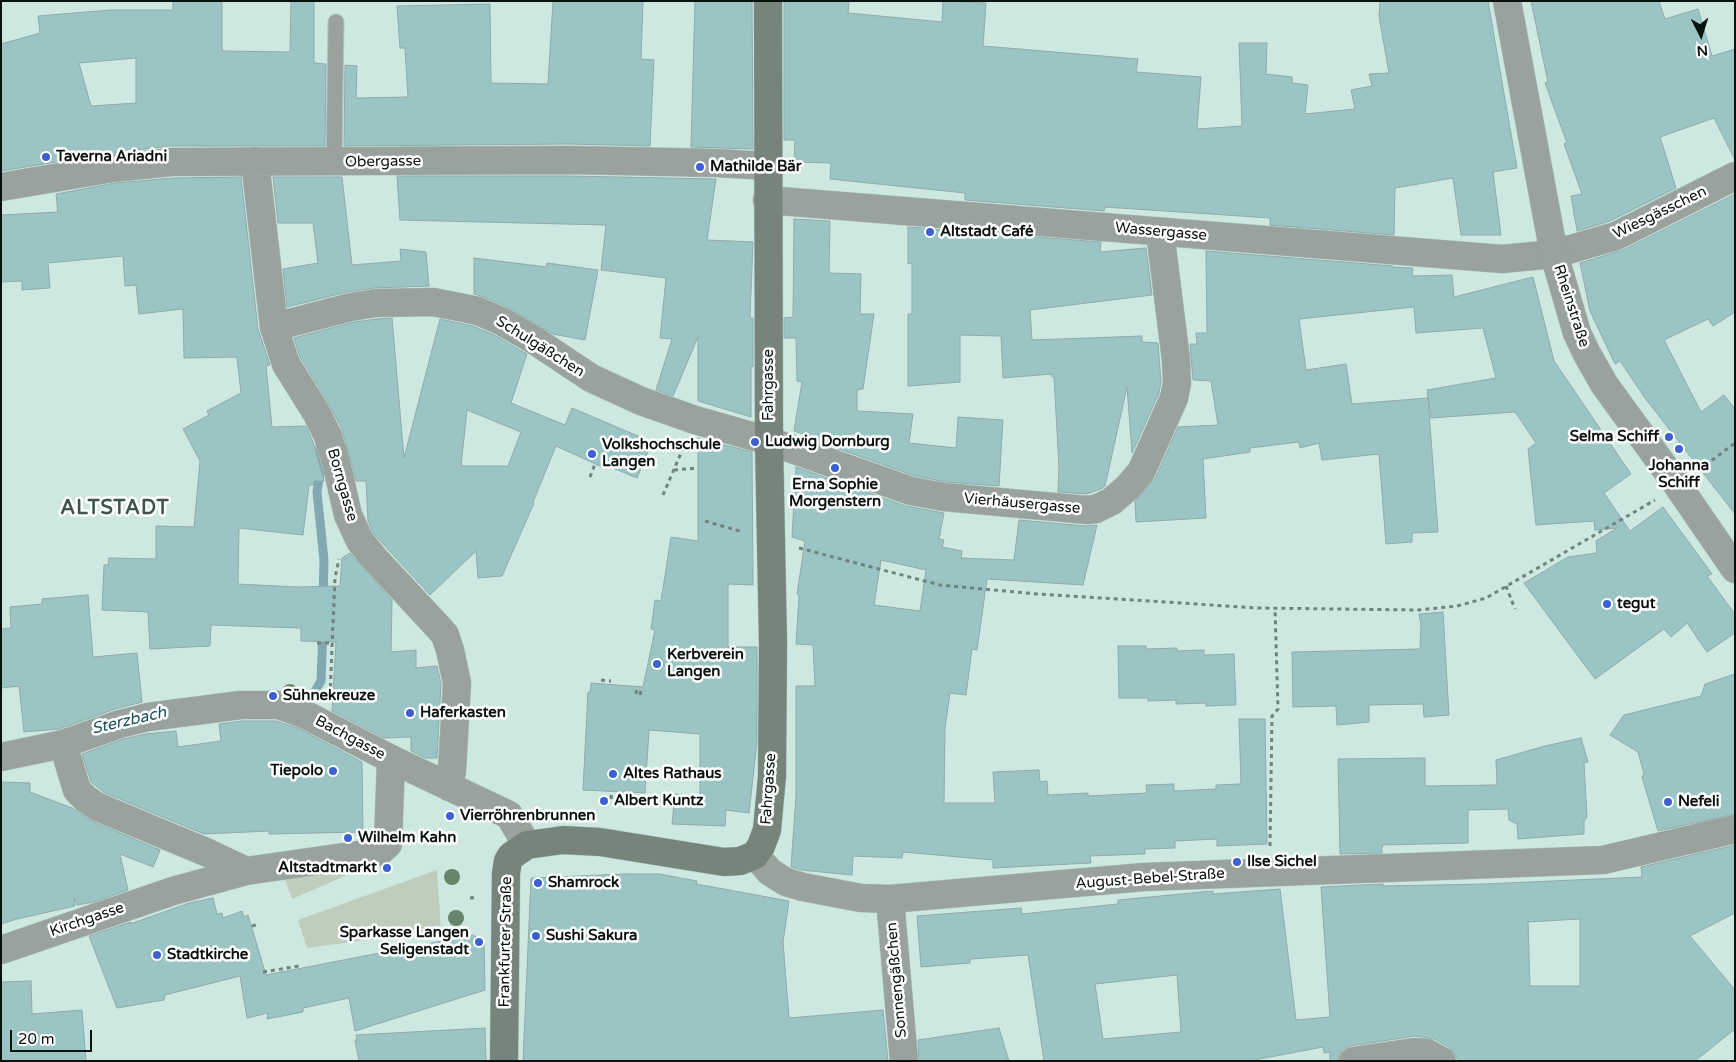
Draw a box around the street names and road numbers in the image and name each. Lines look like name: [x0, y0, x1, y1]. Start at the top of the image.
street label: Obergasse: [345, 152, 421, 172]
street label: Wiesgässchen: [1610, 183, 1710, 243]
street label: Wassergasse: [1114, 219, 1208, 245]
street label: Rheinstraße: [1549, 262, 1593, 350]
street label: Schulgäßchen: [492, 313, 588, 381]
street label: Fahrgasse: [760, 349, 778, 421]
street label: Borngasse: [323, 446, 361, 524]
street label: Vierhäusergasse: [963, 490, 1081, 518]
street label: Bachgasse: [312, 712, 388, 764]
street label: Fahrgasse: [758, 753, 780, 825]
street label: August-Bebel-Straße: [1075, 865, 1225, 893]
street label: Frankfurter Straße: [496, 876, 516, 1008]
street label: Kirchgasse: [48, 899, 126, 941]
street label: Sonnengäßchen: [883, 921, 911, 1039]

